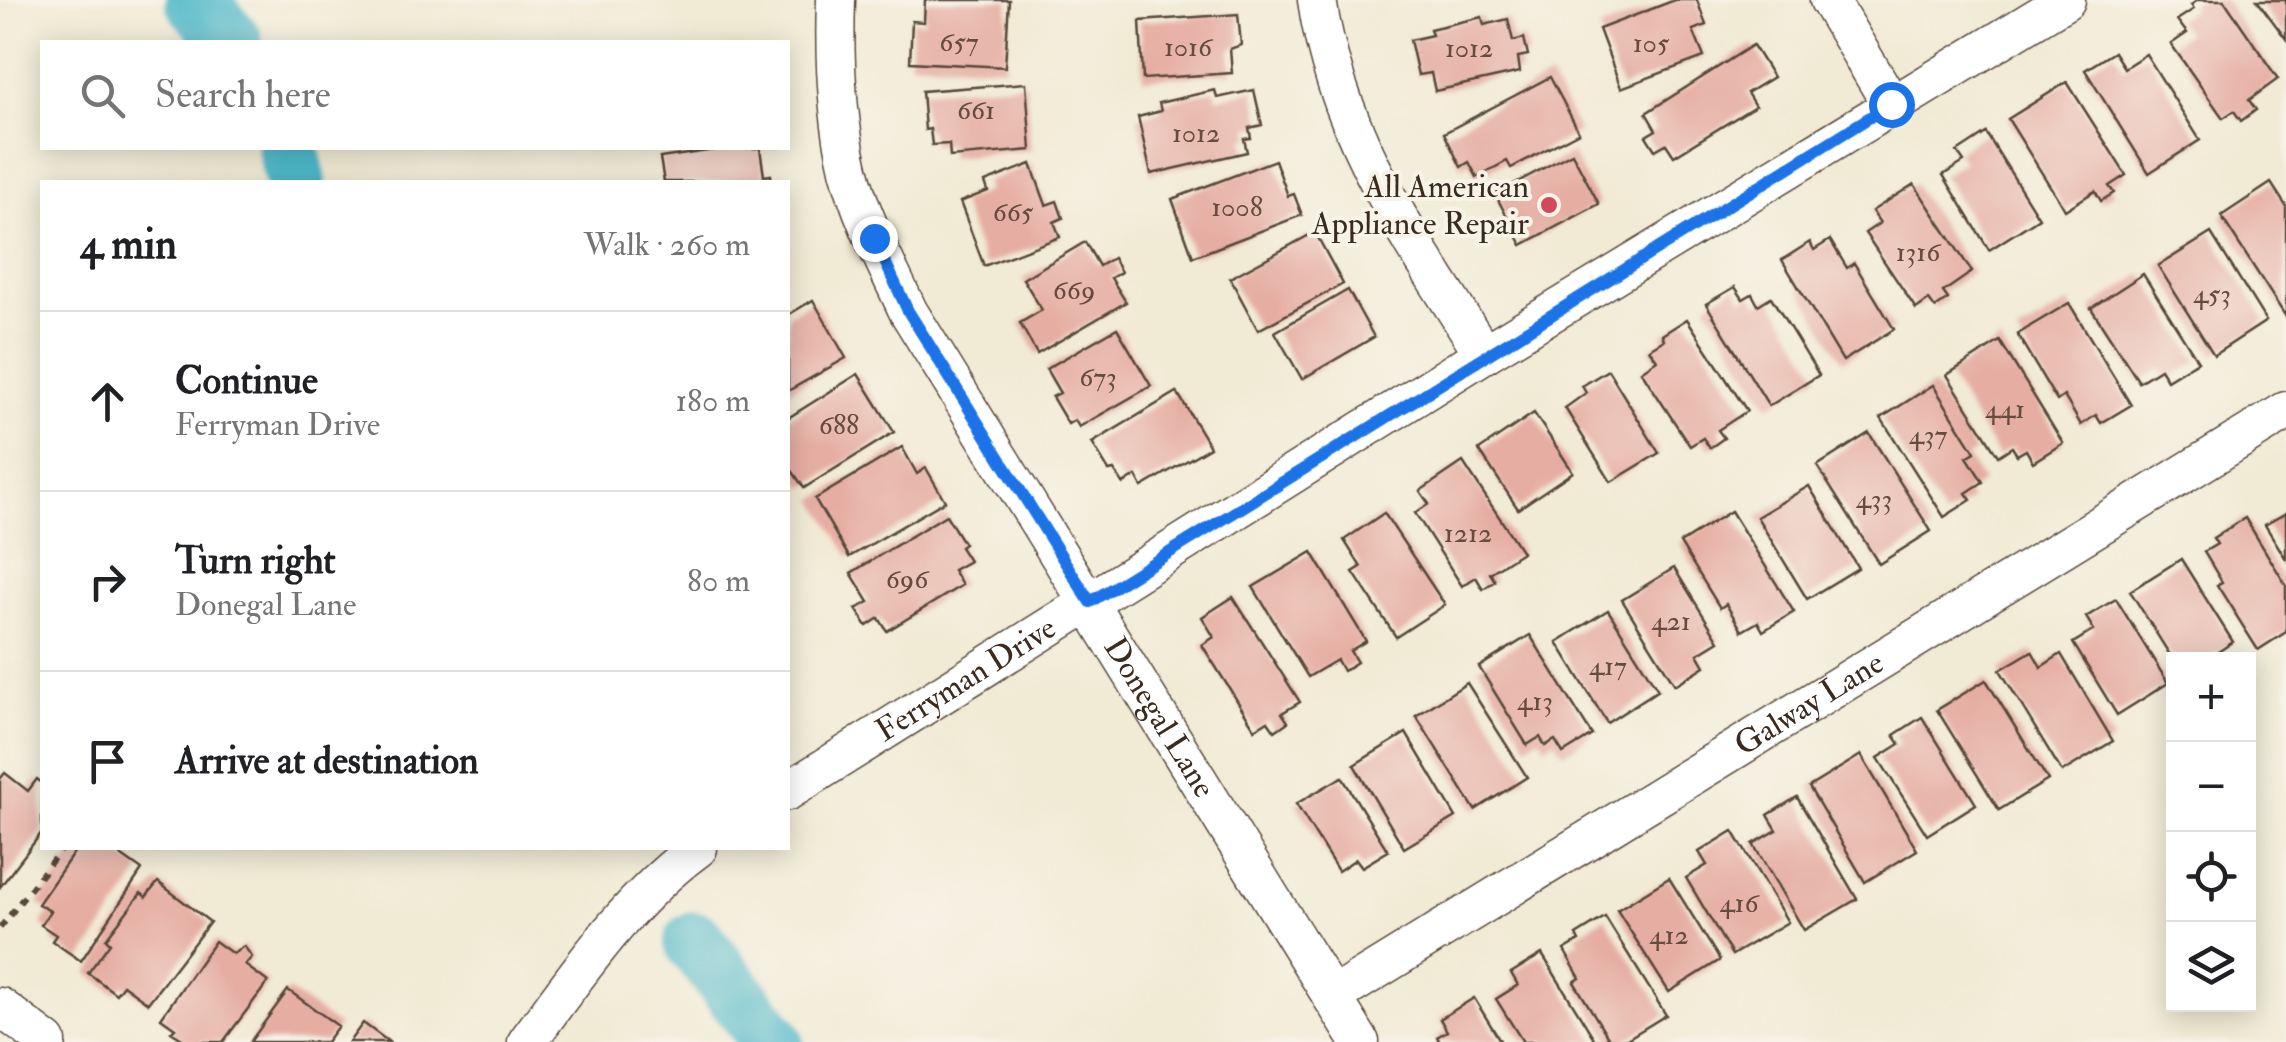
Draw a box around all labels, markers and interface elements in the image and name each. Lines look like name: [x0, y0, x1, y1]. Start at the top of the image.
house number: 657: [939, 25, 979, 60]
house number: 105: [1633, 26, 1670, 61]
house number: 1016: [1164, 30, 1214, 65]
house number: 1012: [1445, 31, 1493, 66]
search box: [40, 40, 790, 150]
icon: search: [75, 68, 130, 123]
text: Search here: [155, 71, 331, 119]
route start: [1869, 82, 1915, 128]
house number: 661: [957, 93, 995, 128]
house number: 1012: [1172, 116, 1220, 151]
place label: All American Appliance Repair: [1310, 167, 1529, 244]
house number: 1008: [1211, 190, 1263, 225]
marker: All American Appliance Repair: [1538, 194, 1560, 216]
house number: 665: [993, 195, 1034, 230]
route end: [852, 216, 898, 262]
text: 4 min: [80, 219, 177, 271]
text: Walk · 260 m: [584, 225, 750, 265]
house number: 1316: [1896, 235, 1942, 270]
house number: 669: [1053, 273, 1095, 308]
house number: 453: [2193, 277, 2231, 312]
text: Continue: [175, 357, 318, 405]
house number: 673: [1079, 360, 1117, 395]
icon: ahead: [80, 374, 135, 429]
text: 180 m: [676, 381, 750, 421]
house number: 441: [1985, 392, 2025, 427]
text: Ferryman Drive: [175, 405, 380, 445]
house number: 688: [819, 408, 859, 443]
house number: 437: [1909, 418, 1947, 453]
house number: 433: [1856, 482, 1892, 517]
house number: 1212: [1444, 516, 1492, 551]
text: Turn right: [175, 537, 336, 585]
icon: right: [80, 554, 135, 609]
text: 80 m: [687, 561, 750, 601]
house number: 696: [886, 562, 930, 597]
text: Donegal Lane: [175, 585, 356, 625]
house number: 421: [1651, 604, 1691, 639]
street label: Ferryman Drive: [868, 608, 1063, 751]
street label: Donegal Lane: [1095, 630, 1224, 805]
street label: Galway Lane: [1727, 643, 1891, 765]
house number: 417: [1589, 649, 1627, 684]
map controls: [2166, 652, 2256, 1012]
button: +: [2166, 652, 2256, 742]
house number: 413: [1517, 684, 1553, 719]
icon: arrive: [80, 734, 135, 789]
text: Arrive at destination: [175, 737, 479, 785]
button: −: [2166, 742, 2256, 832]
button: locate: [2166, 832, 2256, 922]
house number: 416: [1719, 886, 1760, 921]
house number: 412: [1649, 918, 1689, 953]
button: layers: [2166, 922, 2256, 1012]

